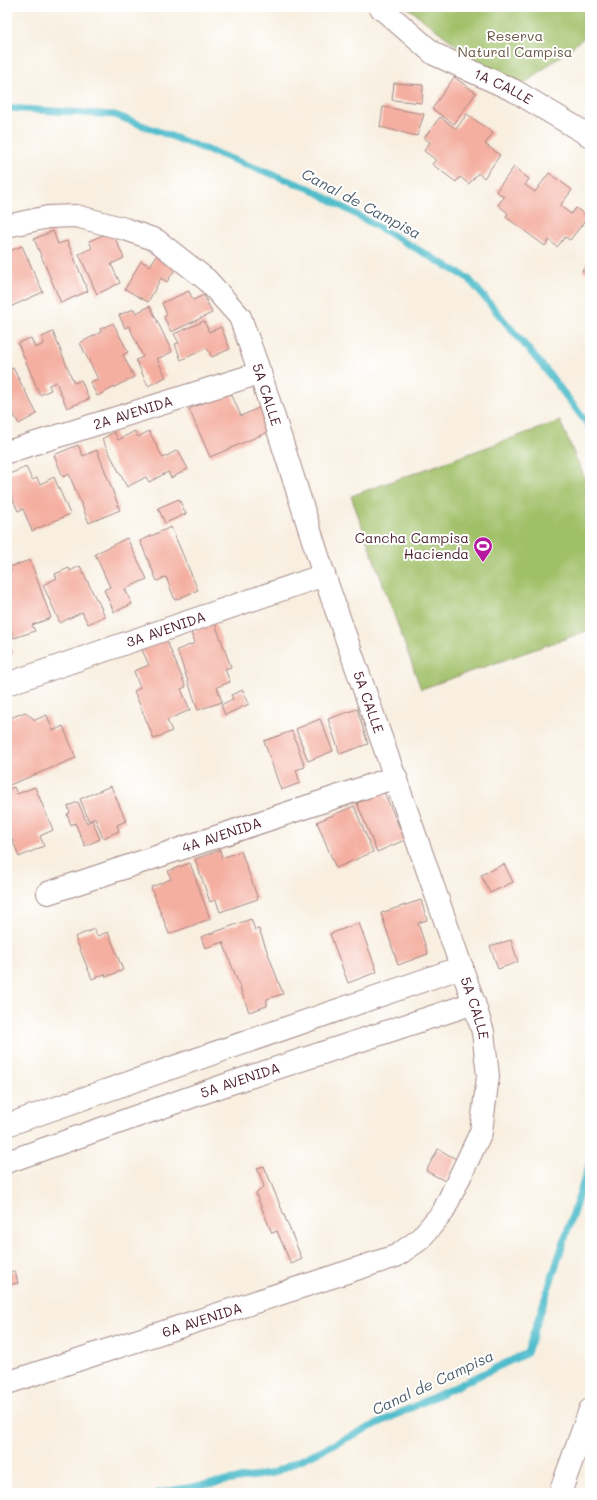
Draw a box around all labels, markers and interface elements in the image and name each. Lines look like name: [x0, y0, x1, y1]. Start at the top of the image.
park label: Reserva Natural Campisa: [458, 26, 572, 61]
street label: 1A CALLE: [471, 64, 536, 108]
water label: Canal de Campisa: [298, 163, 425, 243]
street label: 5A CALLE: [248, 360, 286, 428]
street label: 2A AVENIDA: [91, 391, 175, 434]
place label: Cancha Campisa Hacienda: [355, 528, 469, 563]
sports icon: Cancha Campisa Hacienda: [472, 535, 494, 563]
street label: 3A AVENIDA: [123, 606, 208, 651]
street label: 5A CALLE: [349, 668, 389, 736]
street label: 4A AVENIDA: [179, 813, 264, 857]
street label: 5A CALLE: [456, 974, 494, 1040]
street label: 5A AVENIDA: [198, 1058, 282, 1102]
street label: 6A AVENIDA: [159, 1298, 244, 1341]
water label: Canal de Campisa: [368, 1345, 497, 1419]

